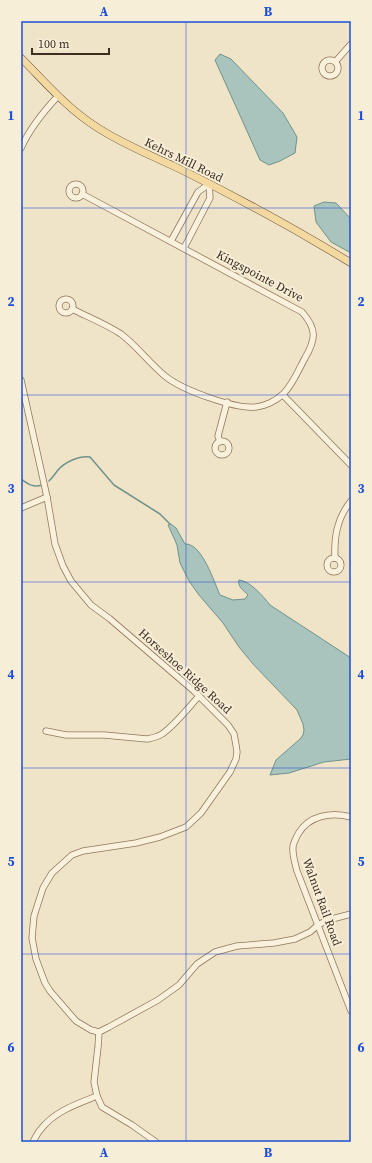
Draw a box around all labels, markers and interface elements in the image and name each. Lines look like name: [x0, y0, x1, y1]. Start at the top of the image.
text: A: [100, 3, 109, 20]
text: B: [264, 3, 273, 20]
scale bar: [32, 30, 109, 56]
text: 100 m: [38, 36, 70, 52]
text: 1: [7, 107, 15, 124]
text: 1: [357, 107, 365, 124]
street label: Kehrs Mill Road: [142, 134, 226, 186]
street label: Kingspointe Drive: [214, 246, 306, 306]
text: 2: [7, 293, 15, 310]
text: 2: [357, 293, 365, 310]
text: 3: [7, 480, 15, 497]
text: 3: [357, 480, 365, 497]
street label: Horseshoe Ridge Road: [135, 625, 235, 717]
text: 4: [7, 666, 15, 683]
text: 4: [357, 666, 365, 683]
text: 5: [7, 853, 15, 870]
text: 5: [357, 853, 365, 870]
street label: Walnut Rail Road: [299, 856, 345, 948]
text: 6: [7, 1039, 15, 1056]
text: 6: [357, 1039, 365, 1056]
text: A: [100, 1144, 109, 1161]
text: B: [264, 1144, 273, 1161]

